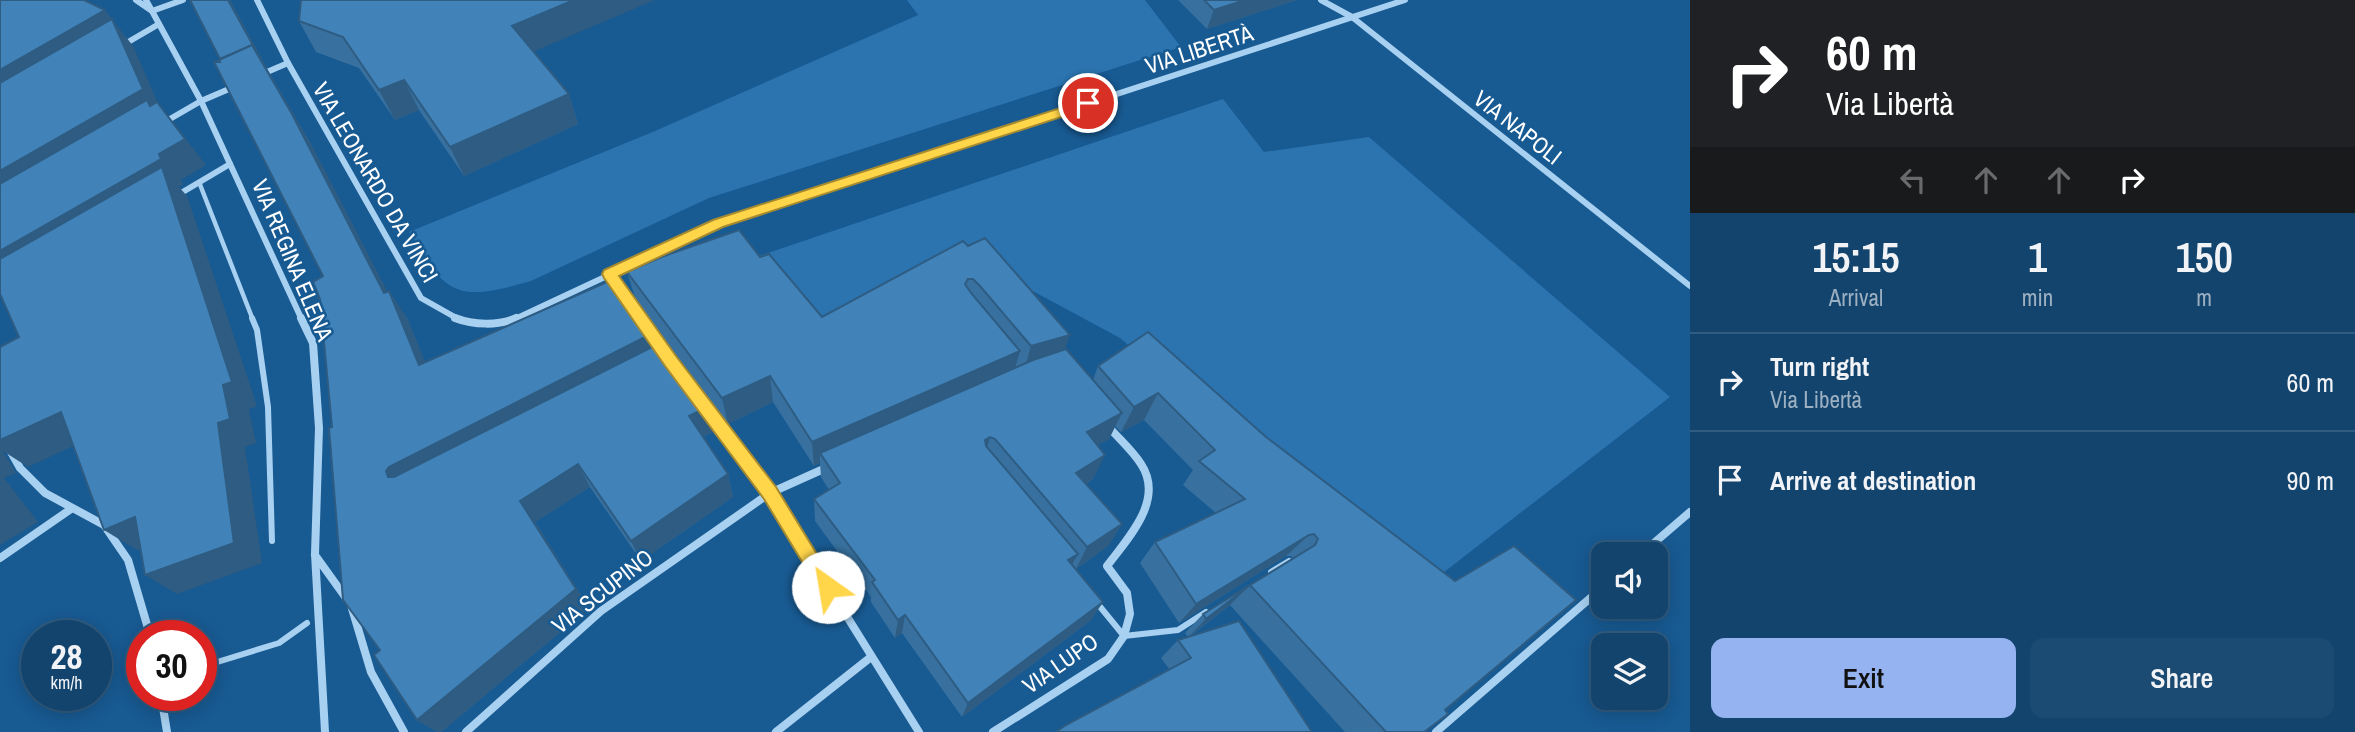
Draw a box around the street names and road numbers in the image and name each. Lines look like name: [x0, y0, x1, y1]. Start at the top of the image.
street label: VIA LIBERTÀ: [1141, 17, 1257, 81]
street label: VIA LEONARDO DA VINCI: [306, 76, 446, 288]
street label: VIA NAPOLI: [1468, 83, 1568, 171]
street label: VIA REGINA ELENA: [245, 174, 341, 346]
street label: VIA SCUPINO: [545, 542, 659, 640]
street label: VIA LUPO: [1016, 626, 1104, 700]

